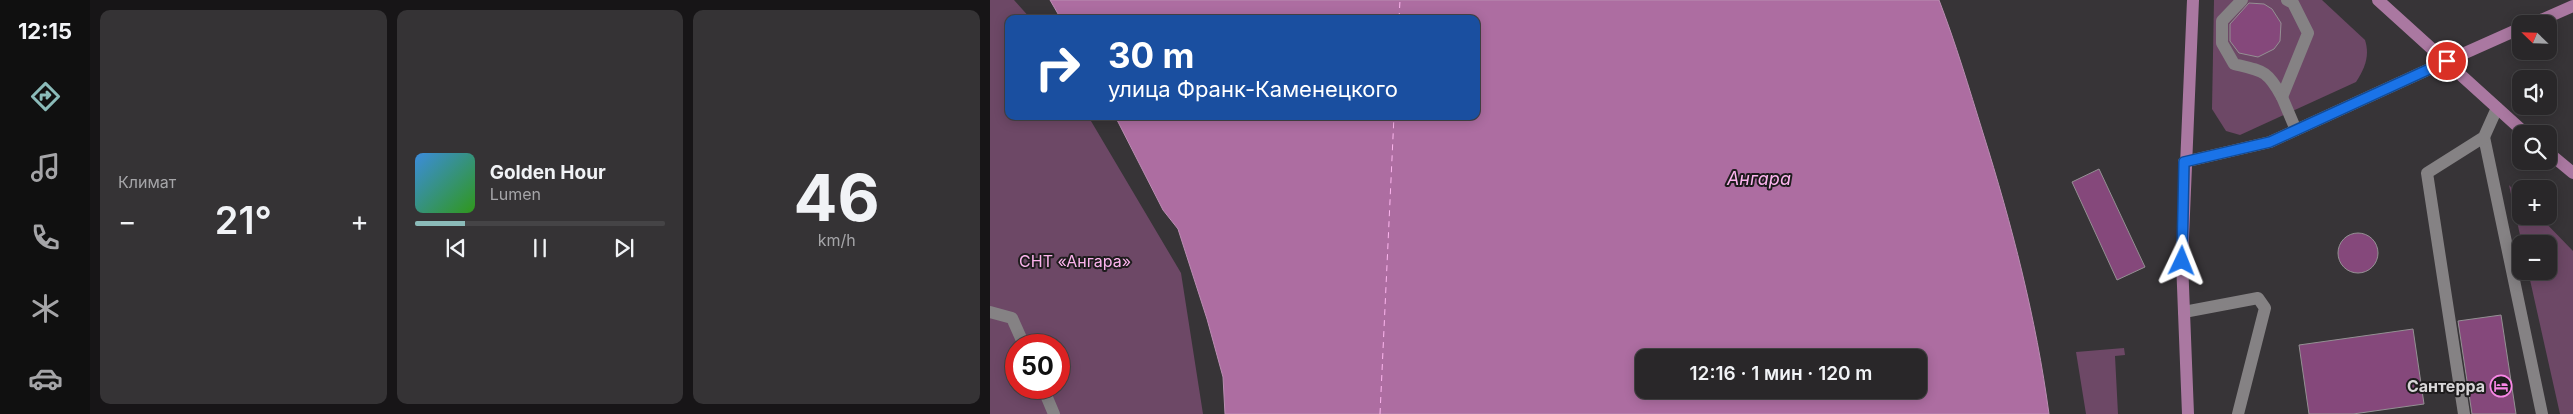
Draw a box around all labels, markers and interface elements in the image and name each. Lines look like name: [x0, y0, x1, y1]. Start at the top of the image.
north arrow: [2512, 15, 2558, 60]
map controls: [2512, 15, 2557, 280]
text: 12:15: [18, 18, 72, 44]
text: 30 m: [1108, 34, 1194, 76]
icon: right: [1025, 35, 1090, 100]
pin: [2426, 40, 2468, 82]
icon: arrive: [2433, 47, 2461, 75]
button: sound: [2512, 70, 2557, 115]
text: улица Франк-Каменецкого: [1108, 76, 1398, 102]
icon: directions: [28, 79, 63, 114]
button: search: [2512, 125, 2557, 170]
icon: music: [28, 150, 63, 185]
text: 46: [794, 158, 880, 237]
text: Golden Hour: [490, 161, 606, 184]
water label: Ангара: [1726, 168, 1791, 189]
text: Климат: [118, 172, 176, 192]
button: +: [2512, 180, 2557, 225]
text: Lumen: [490, 184, 541, 204]
text: 21°: [215, 197, 272, 243]
text: −: [118, 204, 137, 238]
text: +: [350, 204, 369, 238]
icon: phone: [28, 220, 63, 255]
text: km/h: [818, 230, 856, 250]
icon: previous: [442, 234, 470, 262]
icon: pause: [526, 234, 554, 262]
icon: next: [610, 234, 638, 262]
position arrow: [2155, 234, 2207, 286]
button: −: [2512, 235, 2557, 280]
park label: СНТ «Ангара»: [1019, 251, 1131, 271]
icon: climate: [28, 291, 63, 326]
speed limit sign: 50: [1005, 334, 1070, 399]
icon: car: [28, 361, 63, 396]
text: 12:16 · 1 мин · 120 m: [1690, 362, 1872, 385]
hotel icon: Сантерра: [2489, 374, 2513, 398]
place label: Сантерра: [2407, 376, 2485, 396]

